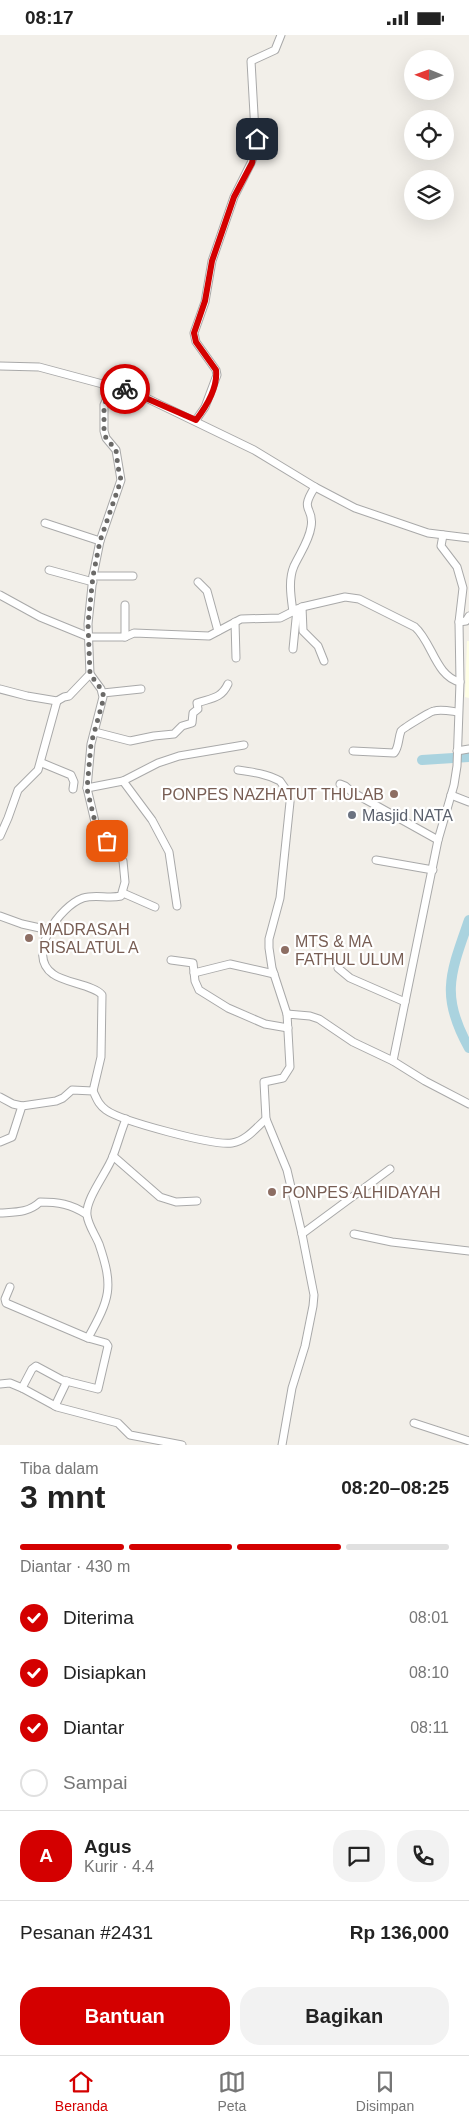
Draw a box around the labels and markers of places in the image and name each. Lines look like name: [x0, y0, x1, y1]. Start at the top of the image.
pin: [236, 118, 278, 160]
place label: PONPES NAZHATUT THULAB: [162, 786, 384, 803]
marker: PONPES NAZHATUT THULAB: [388, 788, 400, 800]
place label: Masjid NATA: [362, 807, 453, 824]
marker: Masjid NATA: [346, 809, 358, 821]
pin: [86, 820, 128, 862]
place label: MADRASAH RISALATUL A: [39, 921, 139, 956]
marker: MADRASAH RISALATUL A: [23, 932, 35, 944]
place label: MTS & MA FATHUL ULUM: [295, 933, 404, 968]
marker: MTS & MA FATHUL ULUM: [279, 944, 291, 956]
place label: PONPES ALHIDAYAH: [282, 1184, 441, 1201]
marker: PONPES ALHIDAYAH: [266, 1186, 278, 1198]

